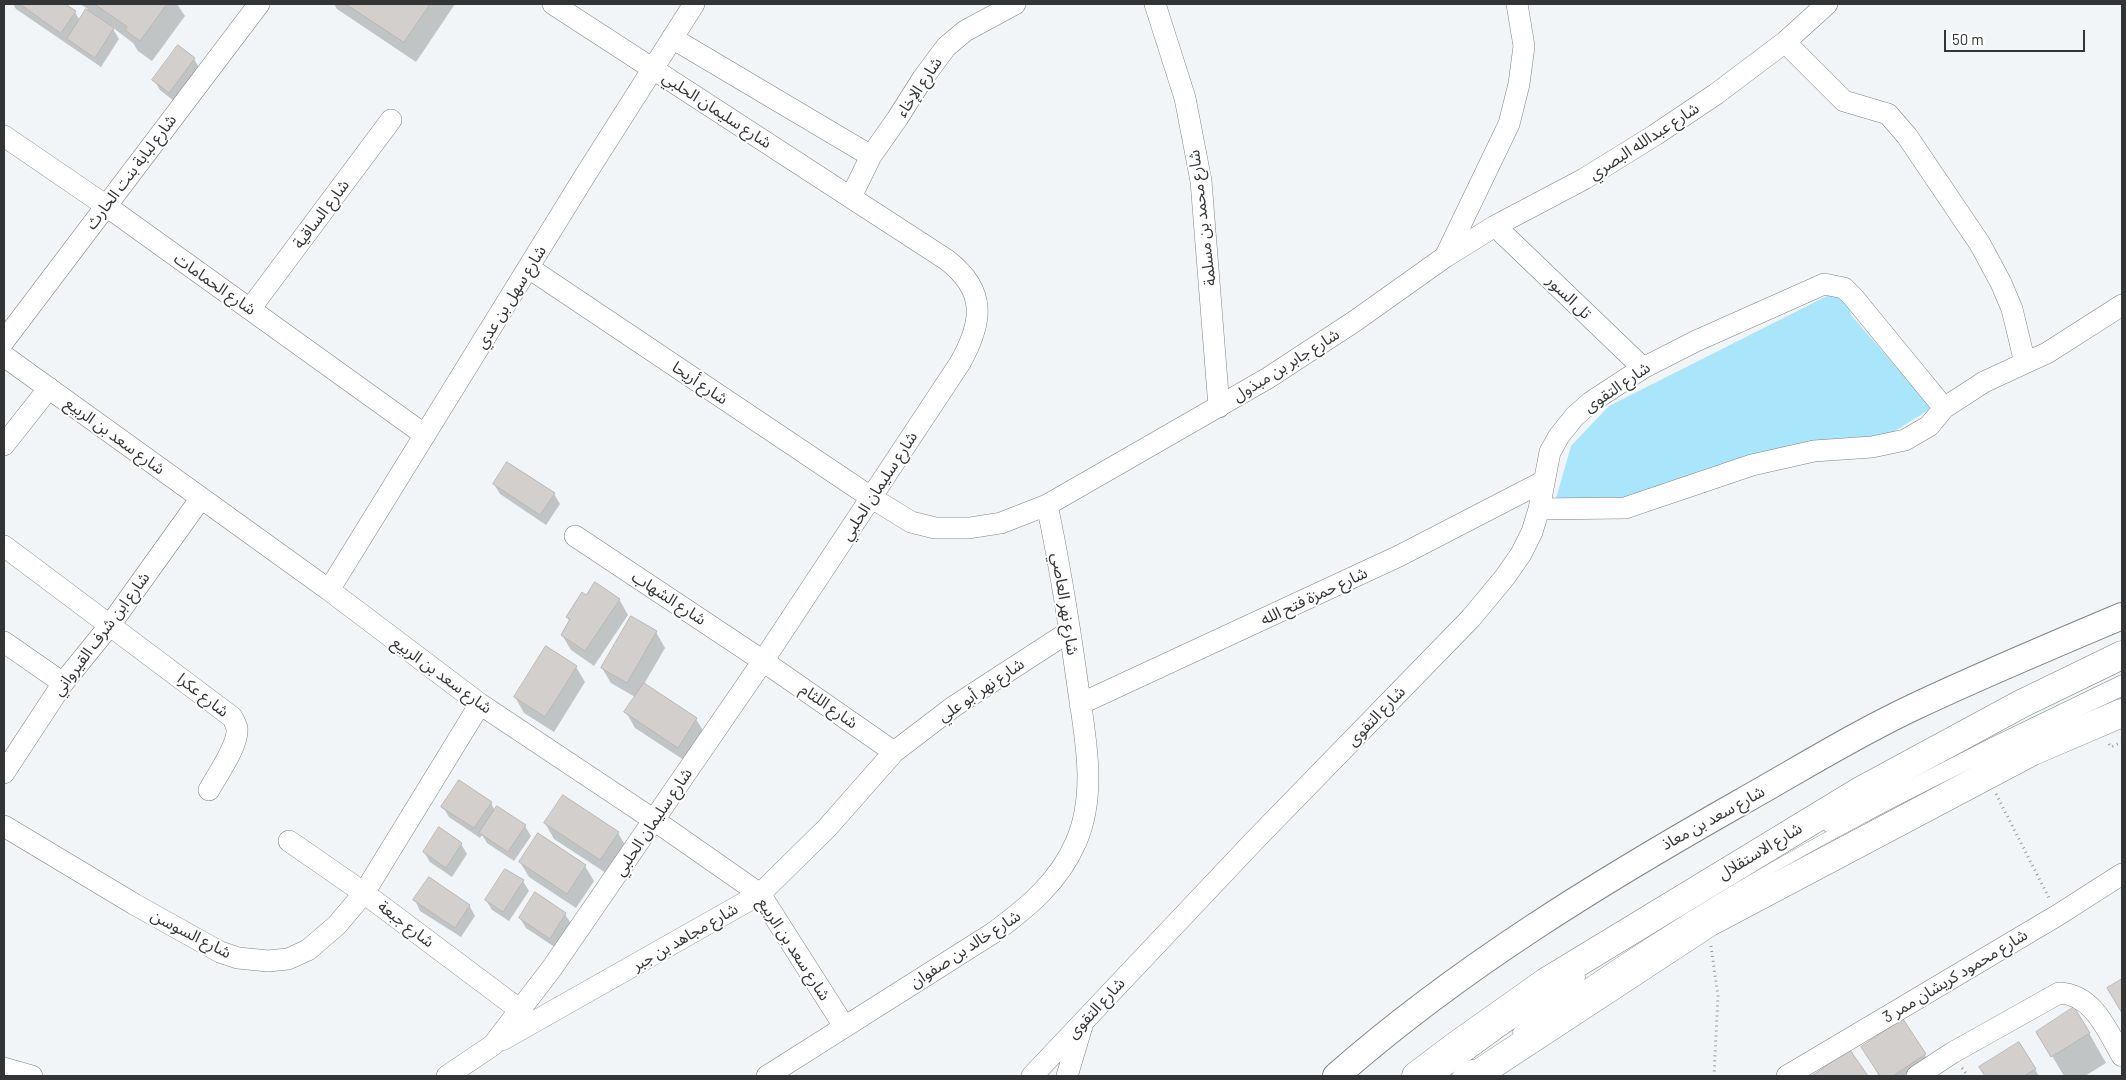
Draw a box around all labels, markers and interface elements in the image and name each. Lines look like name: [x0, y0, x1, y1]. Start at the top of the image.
scale bar: [1946, 20, 2087, 52]
text: 50 m: [1952, 30, 1984, 48]
street label: شارع الإخاء: [892, 53, 946, 121]
street label: شارع سليمان الحلبي: [659, 68, 775, 152]
street label: شارع عبدالله البصري: [1585, 98, 1703, 184]
street label: شارع لبابة بنت الحارث: [81, 111, 181, 233]
street label: شارع محمد بن مسلمة: [1184, 149, 1220, 287]
street label: شارع الساقية: [289, 176, 353, 252]
street label: شارع سهل بن عدي: [472, 242, 550, 352]
street label: شارع الحمامات: [170, 249, 260, 319]
street label: تل السور: [1543, 271, 1595, 323]
street label: شارع جابر بن مبذول: [1229, 324, 1343, 406]
street label: شارع أريحا: [668, 357, 732, 409]
street label: شارع التقوى: [1580, 358, 1654, 416]
street label: شارع سعد بن الربيع: [61, 393, 169, 479]
street label: شارع سليمان الحلبي: [837, 428, 921, 544]
street label: شارع نهر العاصي: [1047, 551, 1083, 657]
street label: شارع حمزة فتح الله: [1258, 563, 1370, 629]
street label: شارع الشهاب: [628, 567, 710, 629]
street label: شارع ابن شرف القيرواني: [48, 568, 154, 700]
street label: شارع سعد بن الربيع: [388, 632, 496, 718]
street label: شارع نهر أبو علي: [934, 654, 1028, 726]
street label: شارع عكرا: [173, 669, 233, 721]
street label: شارع اللثام: [797, 679, 861, 733]
street label: شارع التقوى: [1343, 682, 1409, 750]
street label: شارع سليمان الحلبي: [610, 764, 696, 880]
street label: شارع سعد بن معاذ: [1658, 782, 1768, 854]
street label: شارع الاستقلال: [1714, 818, 1806, 884]
street label: شارع سعد بن الربيع: [754, 894, 834, 1004]
street label: شارع جبعة: [374, 897, 438, 951]
street label: شارع مجاهد بن جبر: [629, 899, 741, 975]
street label: شارع السوسن: [148, 906, 234, 962]
street label: شارع خالد بن صفوان: [906, 906, 1024, 992]
street label: شارع محمود كريشان ممر 3: [1879, 925, 2031, 1027]
street label: شارع التقوى: [1063, 974, 1129, 1042]

